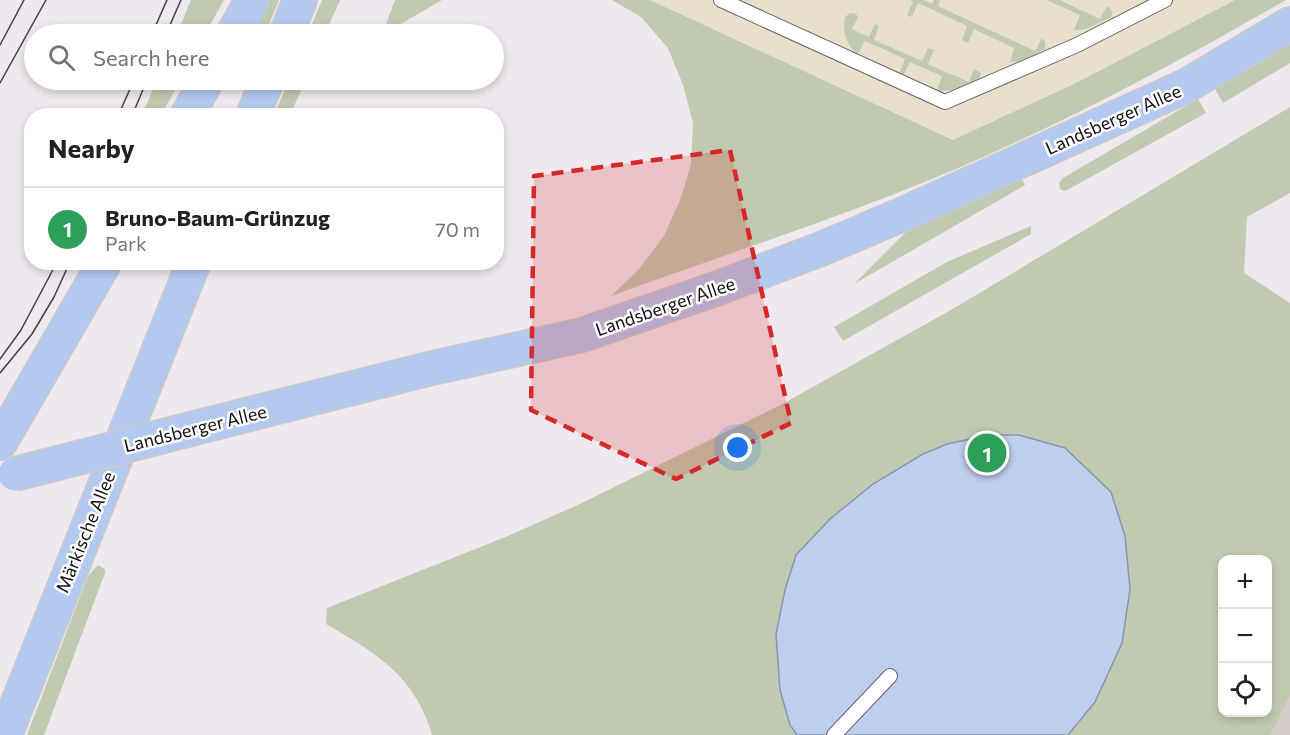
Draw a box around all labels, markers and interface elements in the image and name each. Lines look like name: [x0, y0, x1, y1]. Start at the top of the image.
search box: [24, 24, 504, 90]
icon: search: [45, 41, 78, 74]
text: Search here: [93, 44, 209, 71]
street label: Landsberger Allee: [1042, 79, 1184, 159]
text: Nearby: [48, 132, 135, 163]
text: Bruno-Baum-Grünzug: [105, 204, 330, 231]
text: 1: [63, 217, 72, 241]
text: 70 m: [435, 217, 480, 241]
text: Park: [105, 231, 147, 255]
street label: Landsberger Allee: [592, 272, 738, 340]
street label: Landsberger Allee: [121, 400, 269, 456]
pin: 1: [968, 430, 1006, 476]
your location: [723, 433, 752, 462]
street label: Märkische Allee: [51, 468, 119, 596]
map controls: [1218, 555, 1272, 717]
button: +: [1218, 555, 1272, 609]
button: −: [1218, 609, 1272, 663]
button: locate: [1218, 663, 1272, 717]

